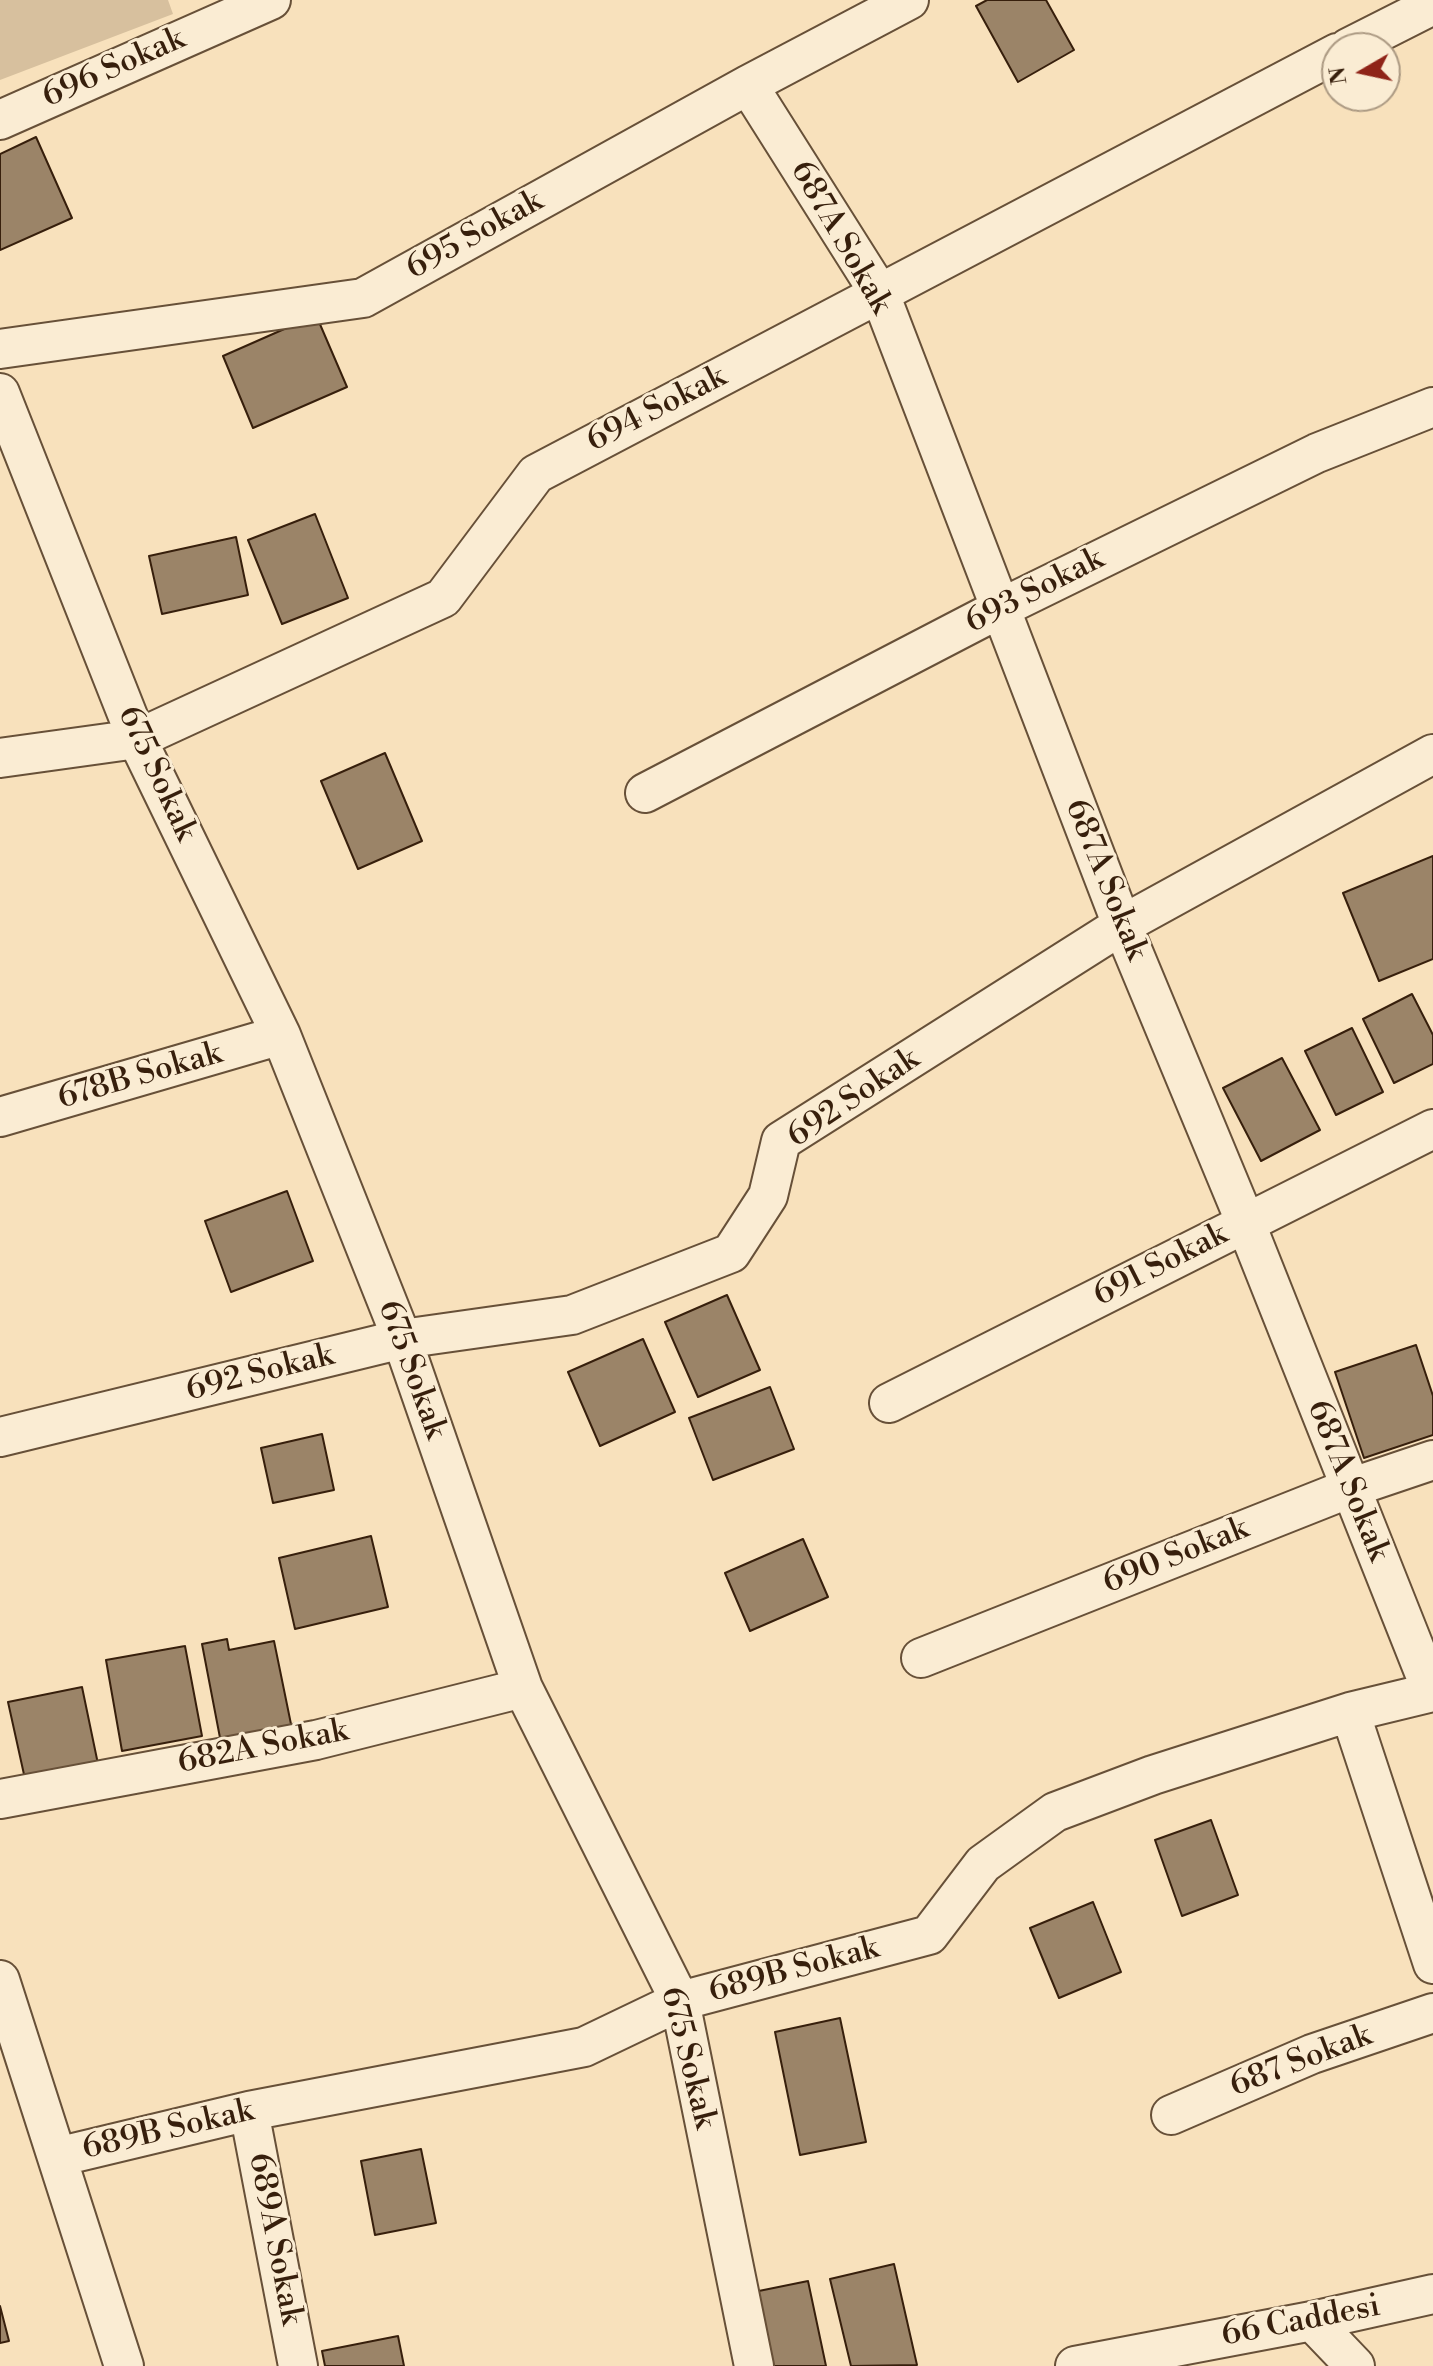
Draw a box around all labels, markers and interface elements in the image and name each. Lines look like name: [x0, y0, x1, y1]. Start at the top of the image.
street label: 696 Sokak: [37, 21, 191, 117]
north arrow: [1321, 32, 1401, 112]
text: N: [1324, 65, 1353, 86]
street label: 687A Sokak: [781, 155, 899, 321]
street label: 695 Sokak: [400, 183, 550, 289]
street label: 694 Sokak: [581, 359, 733, 461]
street label: 693 Sokak: [959, 541, 1111, 643]
street label: 675 Sokak: [108, 700, 204, 848]
street label: 687A Sokak: [1055, 794, 1155, 966]
street label: 678B Sokak: [54, 1035, 226, 1119]
street label: 692 Sokak: [781, 1041, 927, 1157]
street label: 691 Sokak: [1088, 1216, 1234, 1316]
street label: 675 Sokak: [368, 1296, 454, 1444]
street label: 692 Sokak: [182, 1337, 338, 1411]
street label: 687A Sokak: [1297, 1395, 1397, 1567]
street label: 690 Sokak: [1098, 1510, 1254, 1604]
street label: 682A Sokak: [175, 1713, 351, 1783]
street label: 689B Sokak: [705, 1930, 883, 2012]
street label: 675 Sokak: [651, 1983, 723, 2133]
street label: 687 Sokak: [1225, 2017, 1377, 2107]
street label: 689B Sokak: [79, 2093, 257, 2169]
street label: 689A Sokak: [239, 2150, 309, 2328]
street label: 66 Caddesi: [1218, 2288, 1384, 2356]

